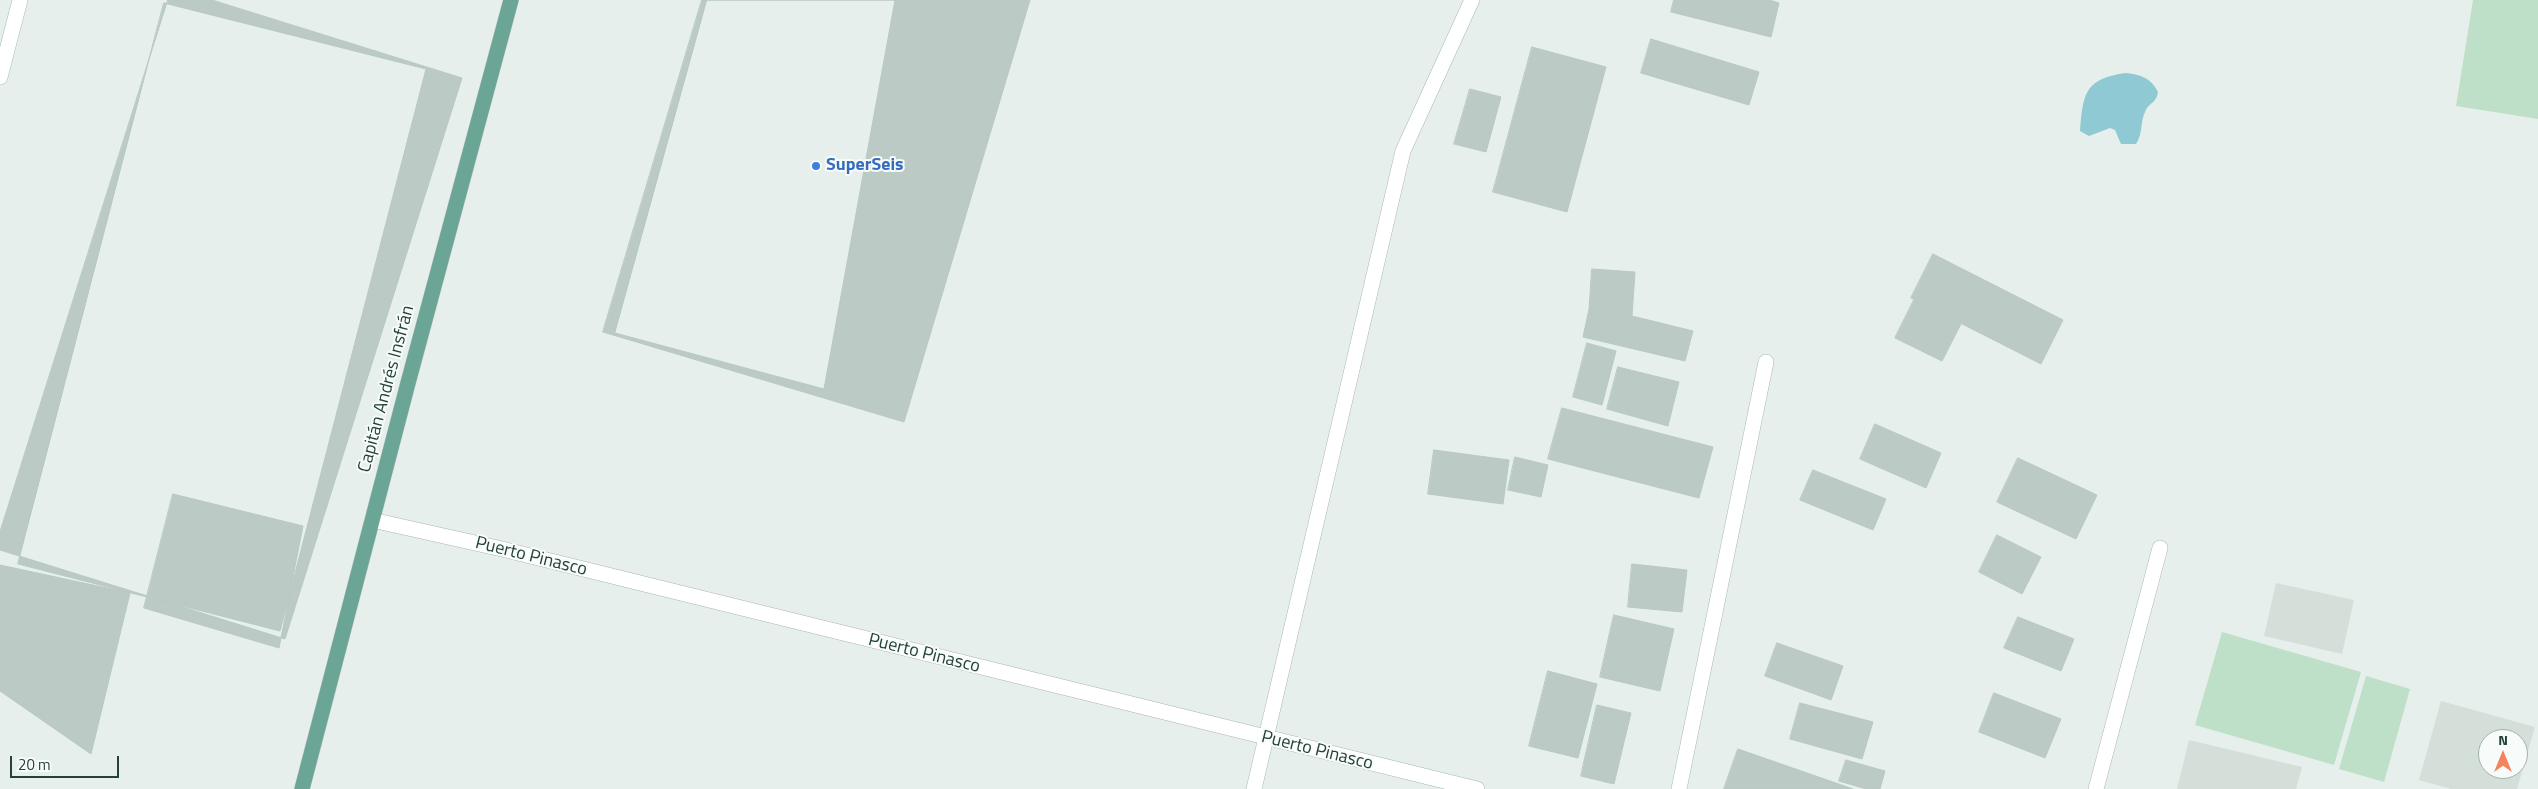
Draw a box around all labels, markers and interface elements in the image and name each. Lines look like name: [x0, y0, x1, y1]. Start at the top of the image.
place label: SuperSeis: [826, 155, 904, 177]
marker: SuperSeis: [810, 160, 822, 172]
street label: Capitán Andrés Insfrán: [354, 303, 420, 475]
street label: Puerto Pinasco: [473, 533, 589, 581]
street label: Puerto Pinasco: [866, 630, 982, 678]
street label: Puerto Pinasco: [1259, 727, 1375, 775]
north arrow: [2478, 729, 2528, 779]
text: N: [2498, 729, 2508, 750]
scale bar: [12, 746, 121, 778]
text: 20 m: [18, 753, 51, 776]

